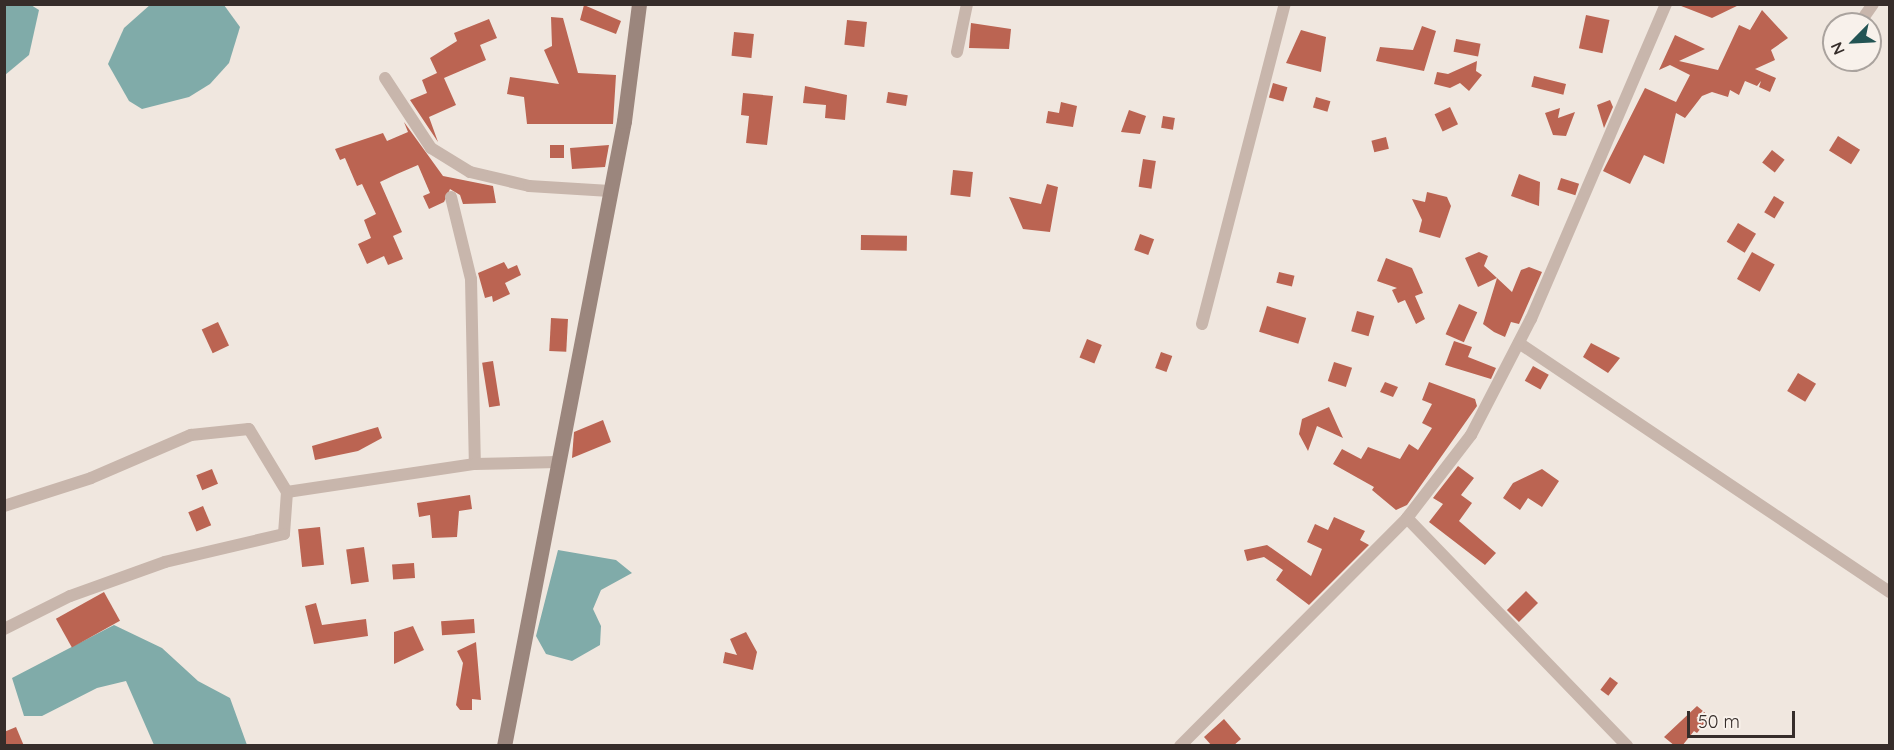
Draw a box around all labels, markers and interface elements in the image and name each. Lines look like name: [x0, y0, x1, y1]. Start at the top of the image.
north arrow: [1822, 12, 1882, 72]
text: N: [1826, 39, 1849, 58]
scale bar: [1690, 699, 1798, 737]
text: 50 m: [1698, 710, 1740, 733]

